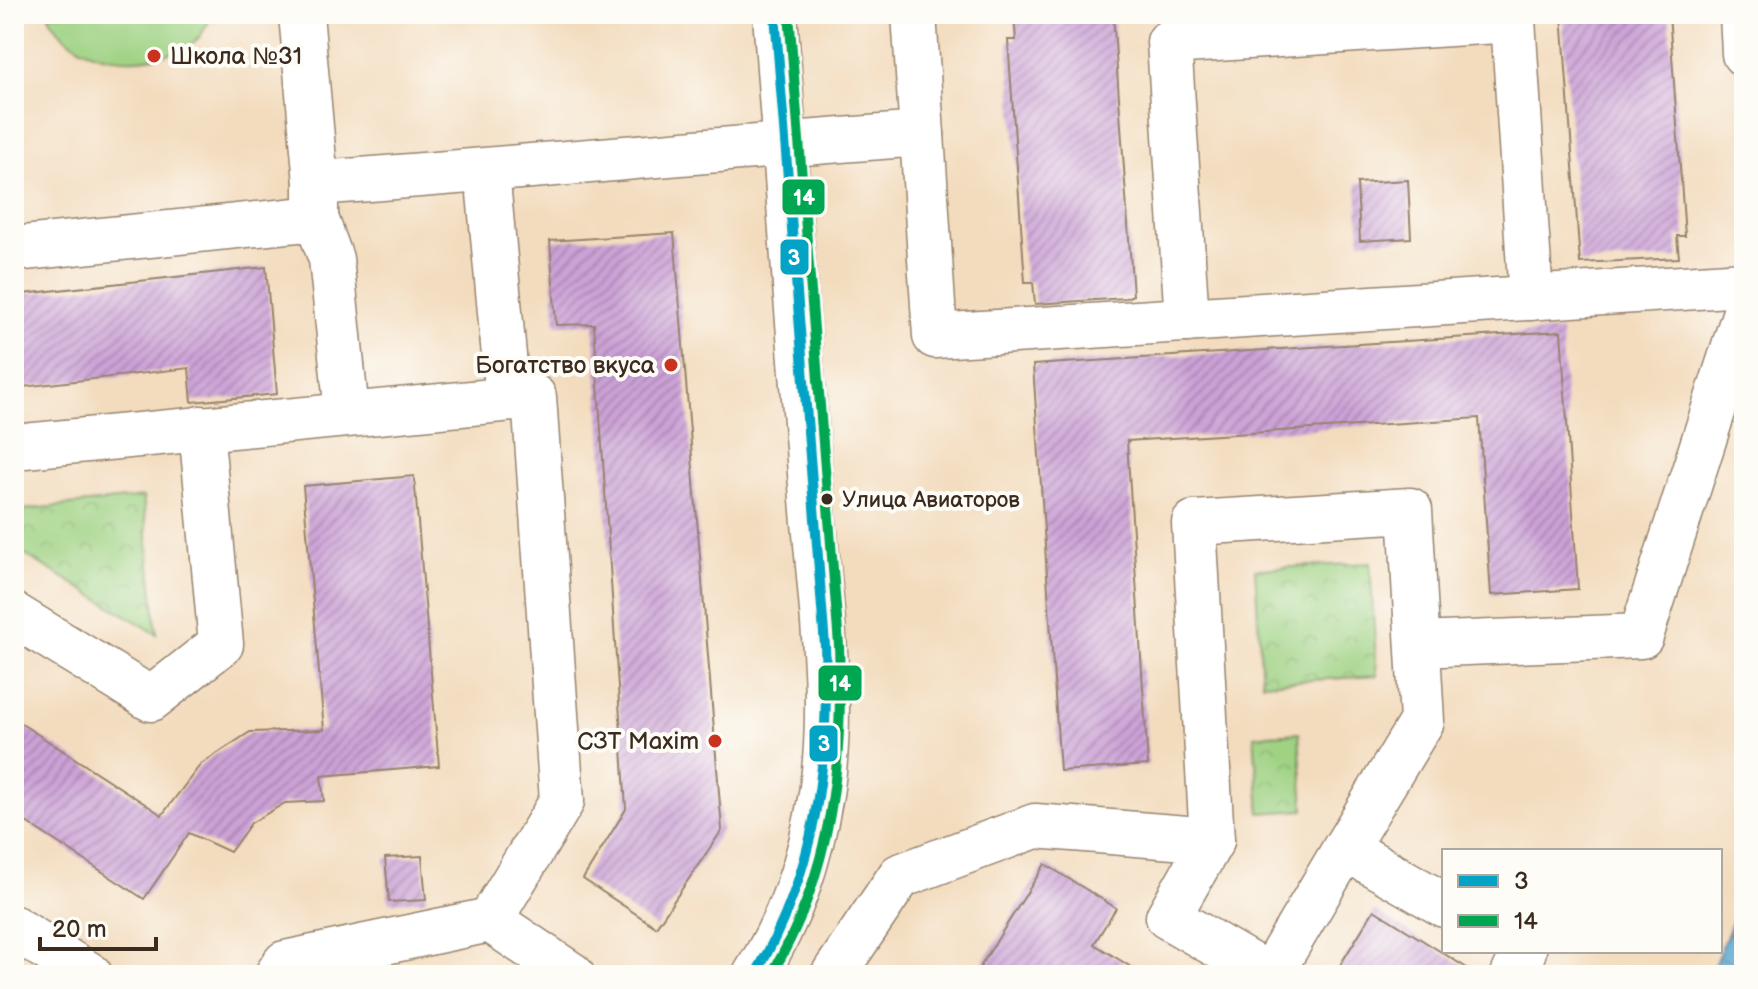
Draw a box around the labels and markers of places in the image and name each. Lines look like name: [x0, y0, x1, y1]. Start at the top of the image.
place label: Школа №31: [170, 42, 302, 71]
marker: Школа №31: [145, 47, 163, 65]
place label: Богатство вкуса: [475, 351, 655, 380]
marker: Богатство вкуса: [662, 356, 680, 374]
place label: Улица Авиаторов: [842, 487, 1020, 514]
marker: Улица Авиаторов: [819, 491, 835, 507]
place label: СЗТ Maxim: [577, 727, 699, 756]
marker: СЗТ Maxim: [706, 732, 724, 750]

